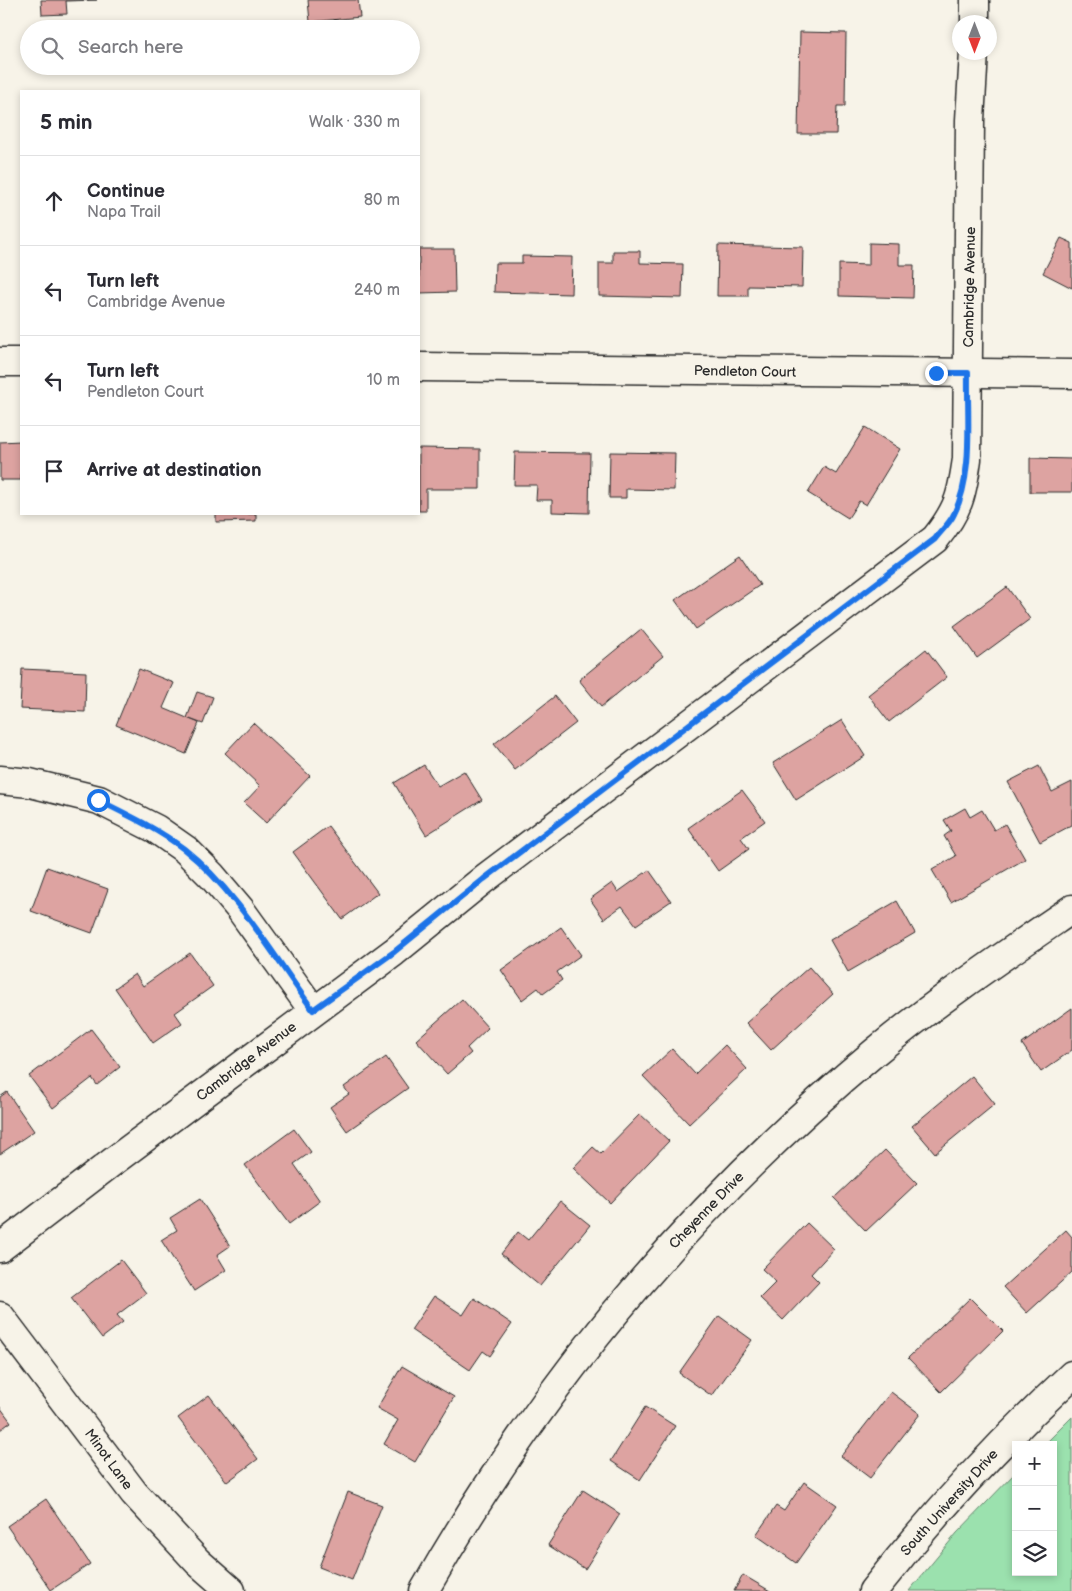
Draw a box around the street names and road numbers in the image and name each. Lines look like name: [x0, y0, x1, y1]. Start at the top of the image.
street label: Cambridge Avenue: [960, 226, 979, 348]
street label: Pendleton Court: [694, 362, 797, 381]
street label: Cambridge Avenue: [193, 1018, 300, 1105]
street label: Cheyenne Drive: [665, 1168, 747, 1252]
street label: Minot Lane: [81, 1426, 136, 1493]
street label: South University Drive: [897, 1446, 1002, 1559]

